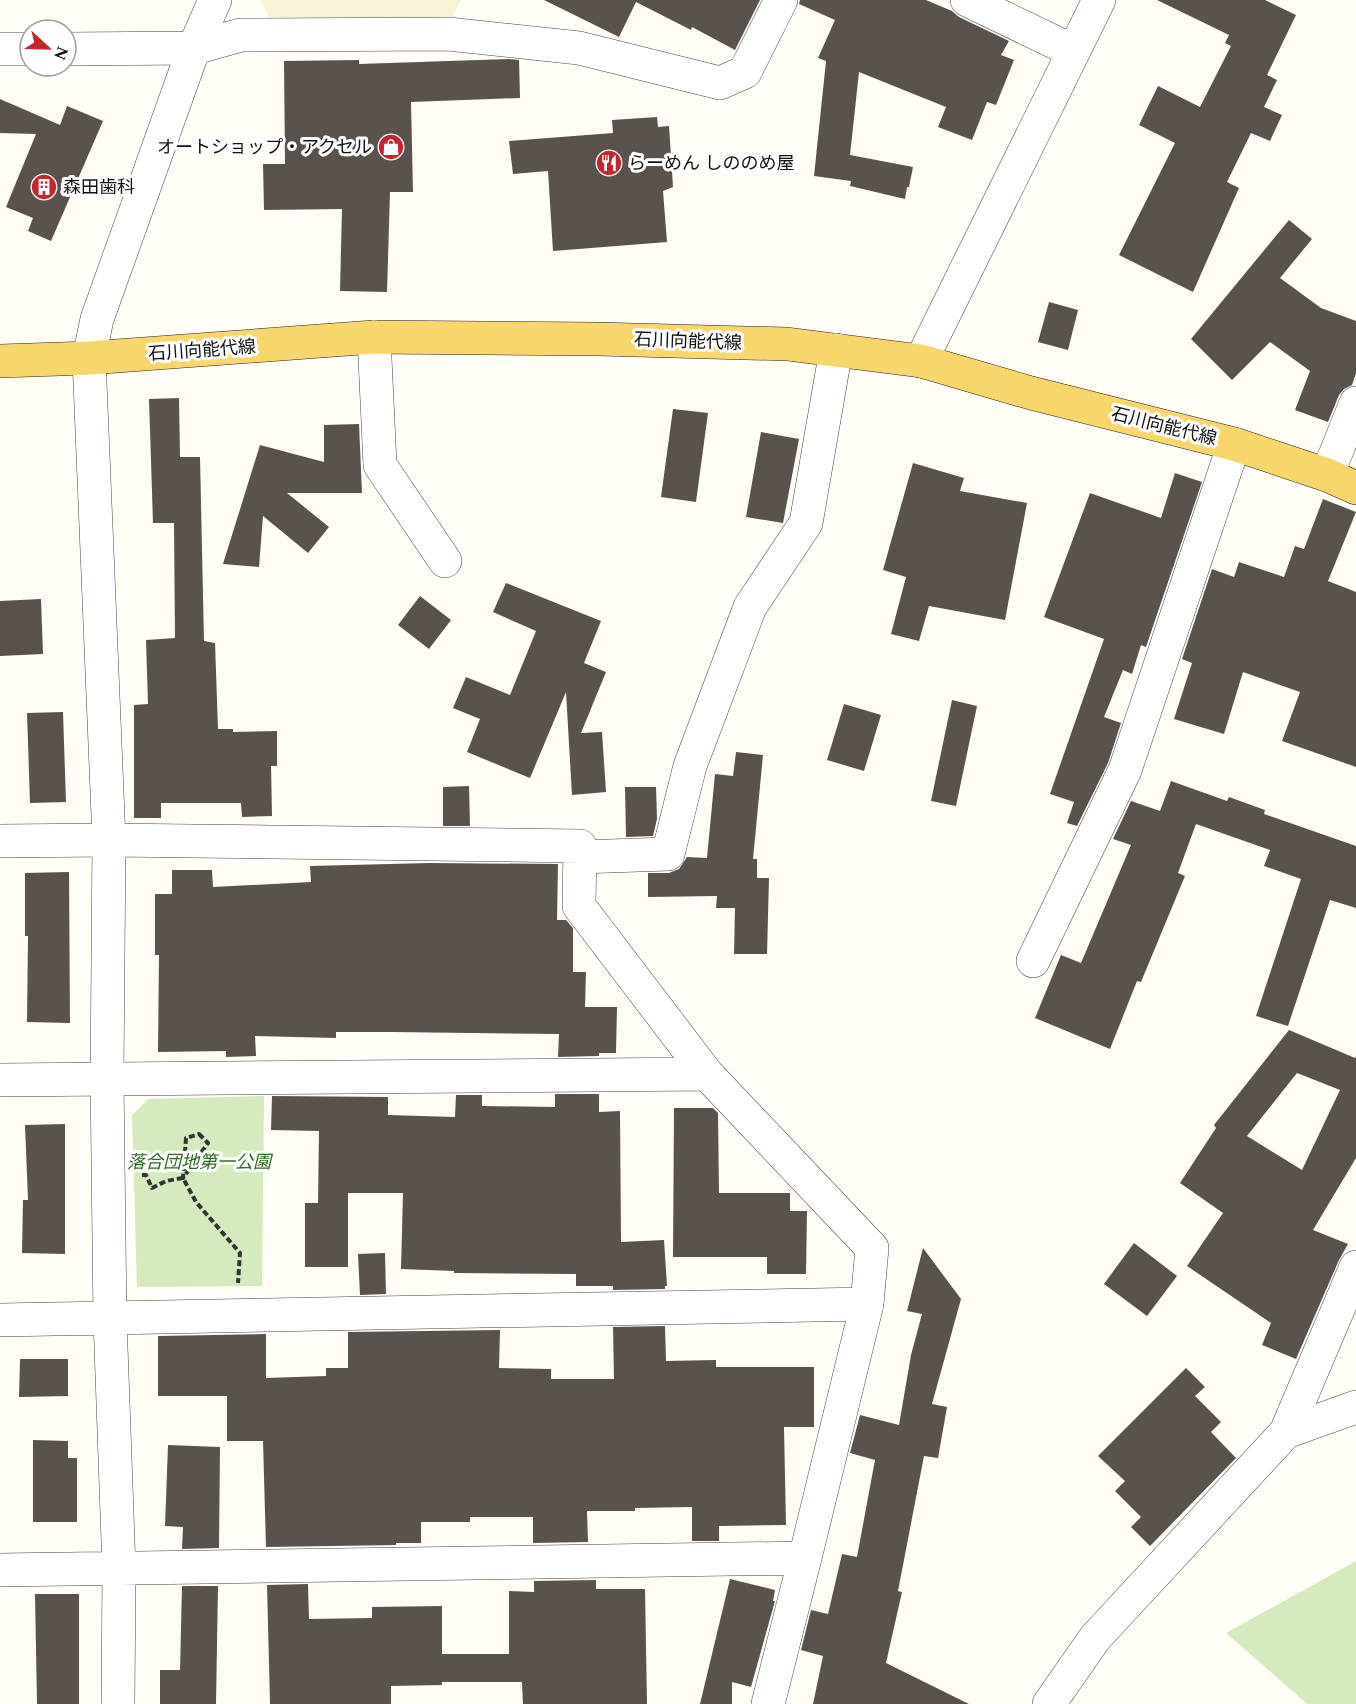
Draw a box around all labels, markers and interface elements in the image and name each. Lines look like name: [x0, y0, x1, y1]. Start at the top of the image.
north arrow: [18, 18, 78, 78]
text: N: [47, 43, 75, 64]
shop icon: オートショップ・アクセル: [376, 132, 406, 162]
place label: オートショップ・アクセル: [157, 134, 372, 161]
restaurant icon: らーめん しののめ屋: [594, 148, 624, 178]
place label: らーめん しののめ屋: [628, 150, 795, 177]
building icon: 森田歯科: [29, 172, 59, 202]
place label: 森田歯科: [63, 174, 135, 201]
street label: 石川向能代線: [634, 326, 742, 357]
street label: 石川向能代線: [147, 333, 257, 368]
street label: 石川向能代線: [1108, 400, 1220, 453]
park label: 落合団地第一公園: [127, 1149, 274, 1176]

